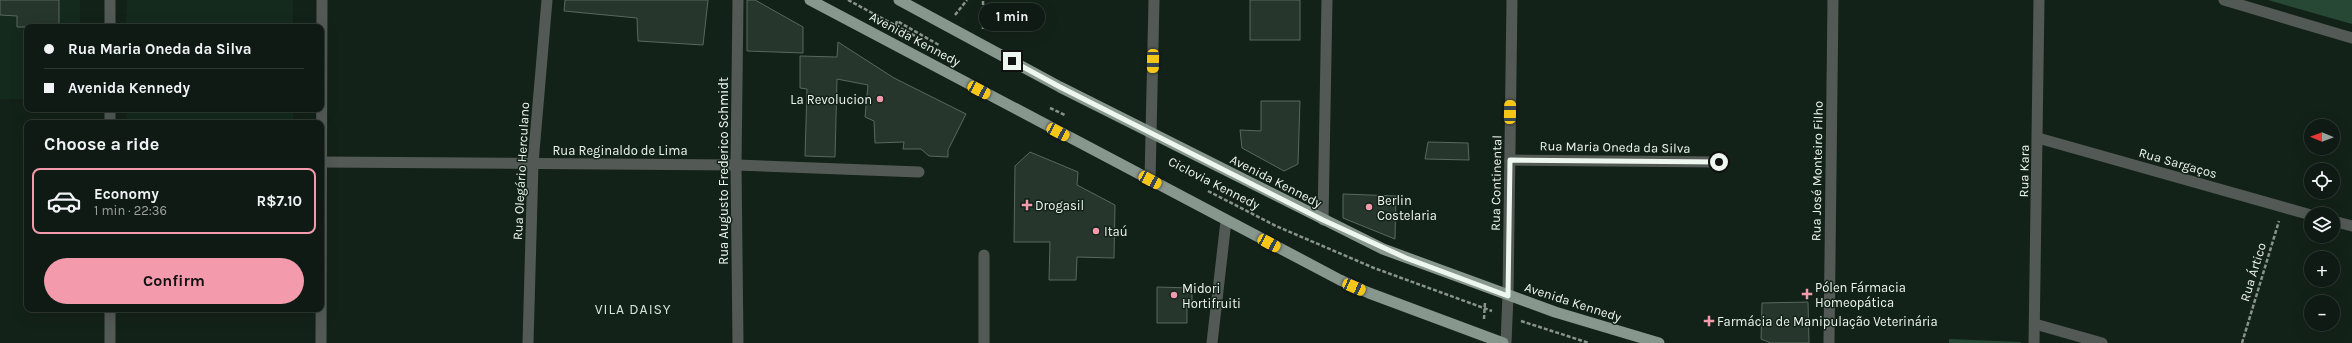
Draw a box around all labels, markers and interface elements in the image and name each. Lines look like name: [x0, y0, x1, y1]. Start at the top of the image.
callout: 1 min: [979, 3, 1045, 31]
street label: Avenida Kennedy: [867, 9, 963, 69]
text: 1 min: [996, 9, 1028, 24]
text: Rua Maria Oneda da Silva: [68, 40, 252, 58]
car: [1147, 49, 1159, 73]
route end: [1003, 52, 1021, 70]
street label: Rua Augusto Frederico Schmidt: [716, 77, 731, 265]
text: Avenida Kennedy: [68, 79, 190, 97]
car: [966, 79, 992, 101]
place label: La Revolucion: [790, 92, 872, 107]
marker: La Revolucion: [875, 94, 885, 104]
car: [1504, 100, 1516, 124]
street label: Rua Olegário Herculano: [510, 101, 532, 241]
street label: Rua José Monteiro Filho: [1808, 101, 1826, 241]
north arrow: [2304, 119, 2340, 155]
map controls: [2304, 119, 2340, 331]
car: [1045, 121, 1071, 143]
text: Choose a ride: [44, 133, 159, 155]
street label: Rua Continental: [1488, 135, 1504, 231]
street label: Rua Maria Oneda da Silva: [1539, 138, 1691, 156]
street label: Rua Reginaldo de Lima: [552, 143, 688, 158]
street label: Rua Kara: [2016, 144, 2032, 198]
street label: Rua Sargaços: [2137, 145, 2219, 181]
street label: Avenida Kennedy: [1228, 151, 1324, 211]
street label: Ciclovia Kennedy: [1166, 153, 1262, 213]
route start: [1710, 153, 1728, 171]
button: locate: [2304, 163, 2340, 199]
car: [1137, 169, 1163, 191]
icon: car: [46, 183, 82, 219]
text: Economy: [94, 185, 159, 203]
text: R$7.10: [256, 192, 302, 210]
place label: Berlin Costelaria: [1377, 193, 1437, 223]
place label: Drogasil: [1035, 198, 1084, 213]
marker: Drogasil: [1022, 200, 1032, 210]
marker: Berlin Costelaria: [1364, 202, 1374, 212]
text: 1 min · 22:36: [94, 203, 167, 218]
button: layers: [2304, 207, 2340, 243]
place label: Itaú: [1104, 224, 1128, 239]
marker: Itaú: [1091, 226, 1101, 236]
car: [1256, 232, 1282, 254]
street label: Rua Ártico: [2235, 240, 2269, 303]
button: +: [2304, 251, 2340, 287]
button: Confirm: [44, 258, 304, 304]
car: [1341, 277, 1367, 297]
street label: Avenida Kennedy: [1523, 279, 1623, 325]
place label: Pólen Fármacia Homeopática: [1815, 280, 1906, 310]
place label: Midori Hortifruiti: [1182, 281, 1241, 311]
marker: Pólen Fármacia Homeopática: [1802, 289, 1812, 299]
marker: Midori Hortifruiti: [1169, 290, 1179, 300]
button: −: [2304, 295, 2340, 331]
district label: VILA DAISY: [595, 301, 671, 318]
place label: Farmácia de Manipulação Veterinária: [1717, 314, 1938, 329]
marker: Farmácia de Manipulação Veterinária: [1704, 316, 1714, 326]

